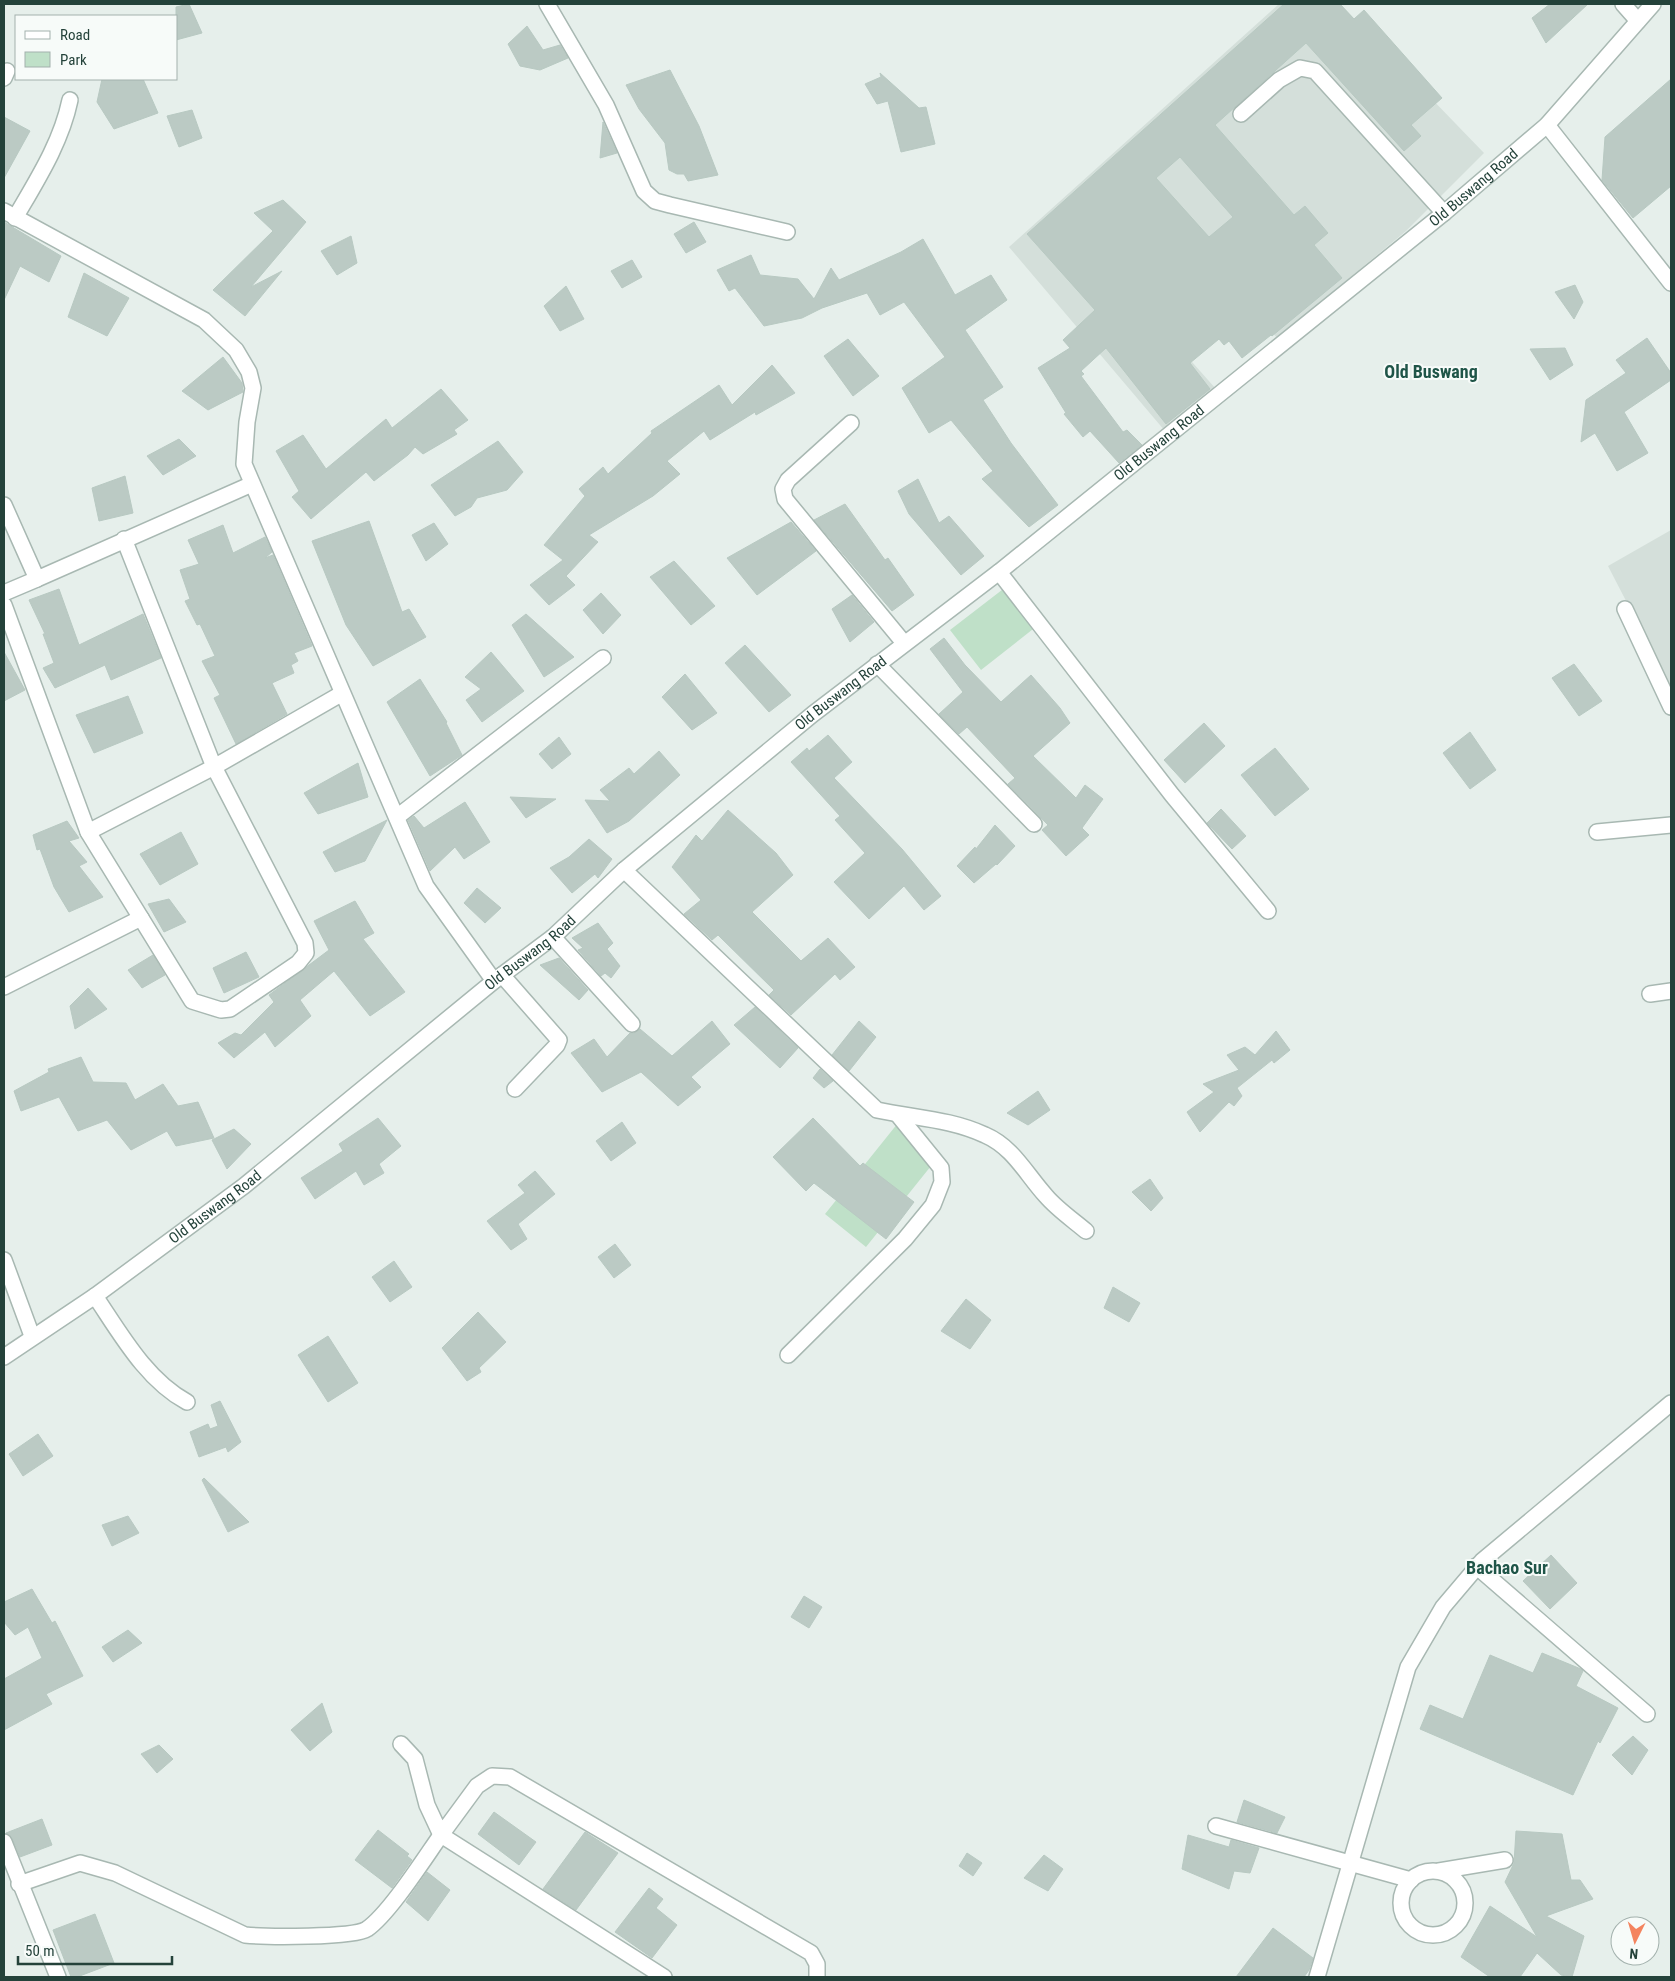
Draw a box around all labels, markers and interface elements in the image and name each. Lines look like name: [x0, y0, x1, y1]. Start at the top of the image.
legend: [15, 15, 178, 80]
text: Road: [60, 26, 90, 44]
text: Park: [60, 51, 87, 69]
street label: Old Buswang Road: [1425, 145, 1522, 230]
district label: Old Buswang: [1384, 361, 1478, 382]
street label: Old Buswang Road: [1110, 401, 1208, 485]
street label: Old Buswang Road: [791, 652, 890, 734]
street label: Old Buswang Road: [481, 911, 579, 994]
street label: Old Buswang Road: [165, 1167, 265, 1247]
district label: Bachao Sur: [1466, 1557, 1548, 1578]
north arrow: [1610, 1916, 1660, 1966]
scale bar: [18, 1934, 171, 1966]
text: 50 m: [25, 1942, 55, 1960]
text: N: [1629, 1946, 1639, 1962]

